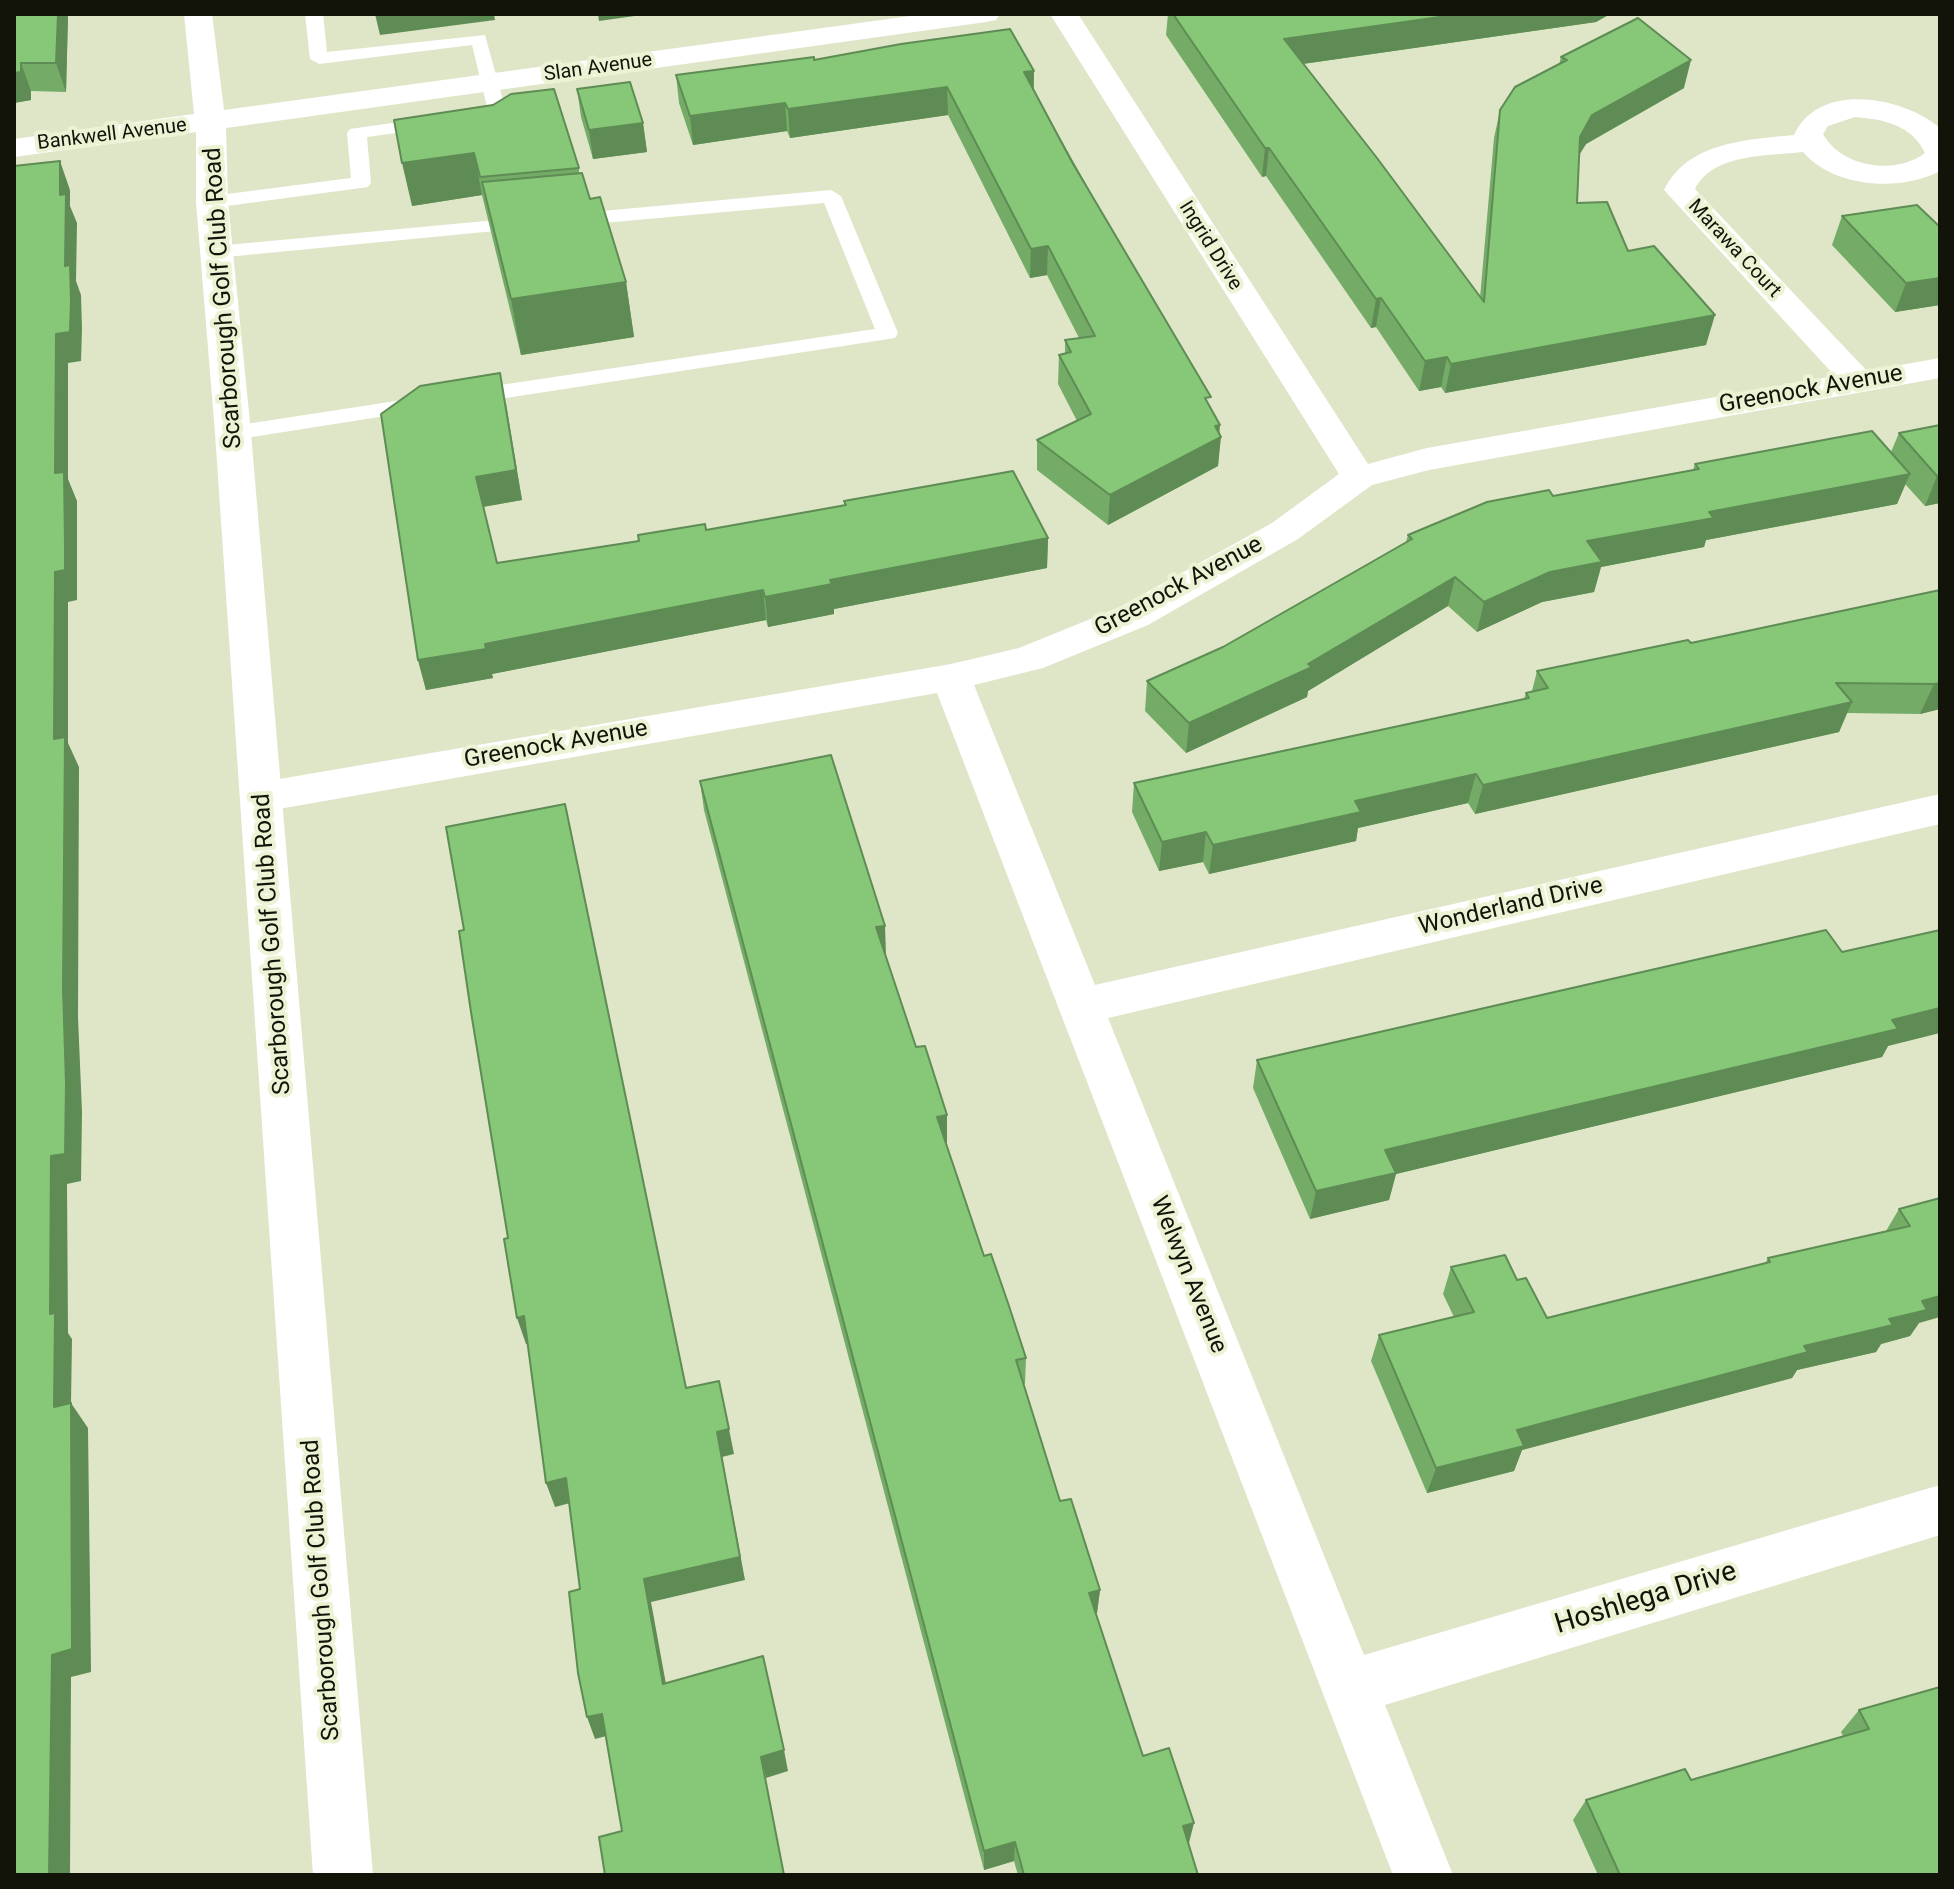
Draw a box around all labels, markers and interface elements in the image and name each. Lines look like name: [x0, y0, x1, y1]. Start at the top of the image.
street label: Slan Avenue: [542, 49, 654, 87]
street label: Bankwell Avenue: [36, 114, 188, 156]
street label: Scarborough Golf Club Road: [199, 146, 249, 450]
street label: Marawa Court: [1682, 195, 1786, 303]
street label: Ingrid Drive: [1173, 197, 1247, 295]
street label: Greenock Avenue: [1717, 360, 1905, 420]
street label: Greenock Avenue: [1090, 531, 1268, 643]
street label: Greenock Avenue: [462, 715, 650, 775]
street label: Scarborough Golf Club Road: [248, 792, 298, 1096]
street label: Wonderland Drive: [1416, 872, 1606, 942]
street label: Welwyn Avenue: [1143, 1192, 1233, 1358]
street label: Scarborough Golf Club Road: [297, 1438, 347, 1742]
street label: Hoshlega Drive: [1551, 1555, 1741, 1643]

